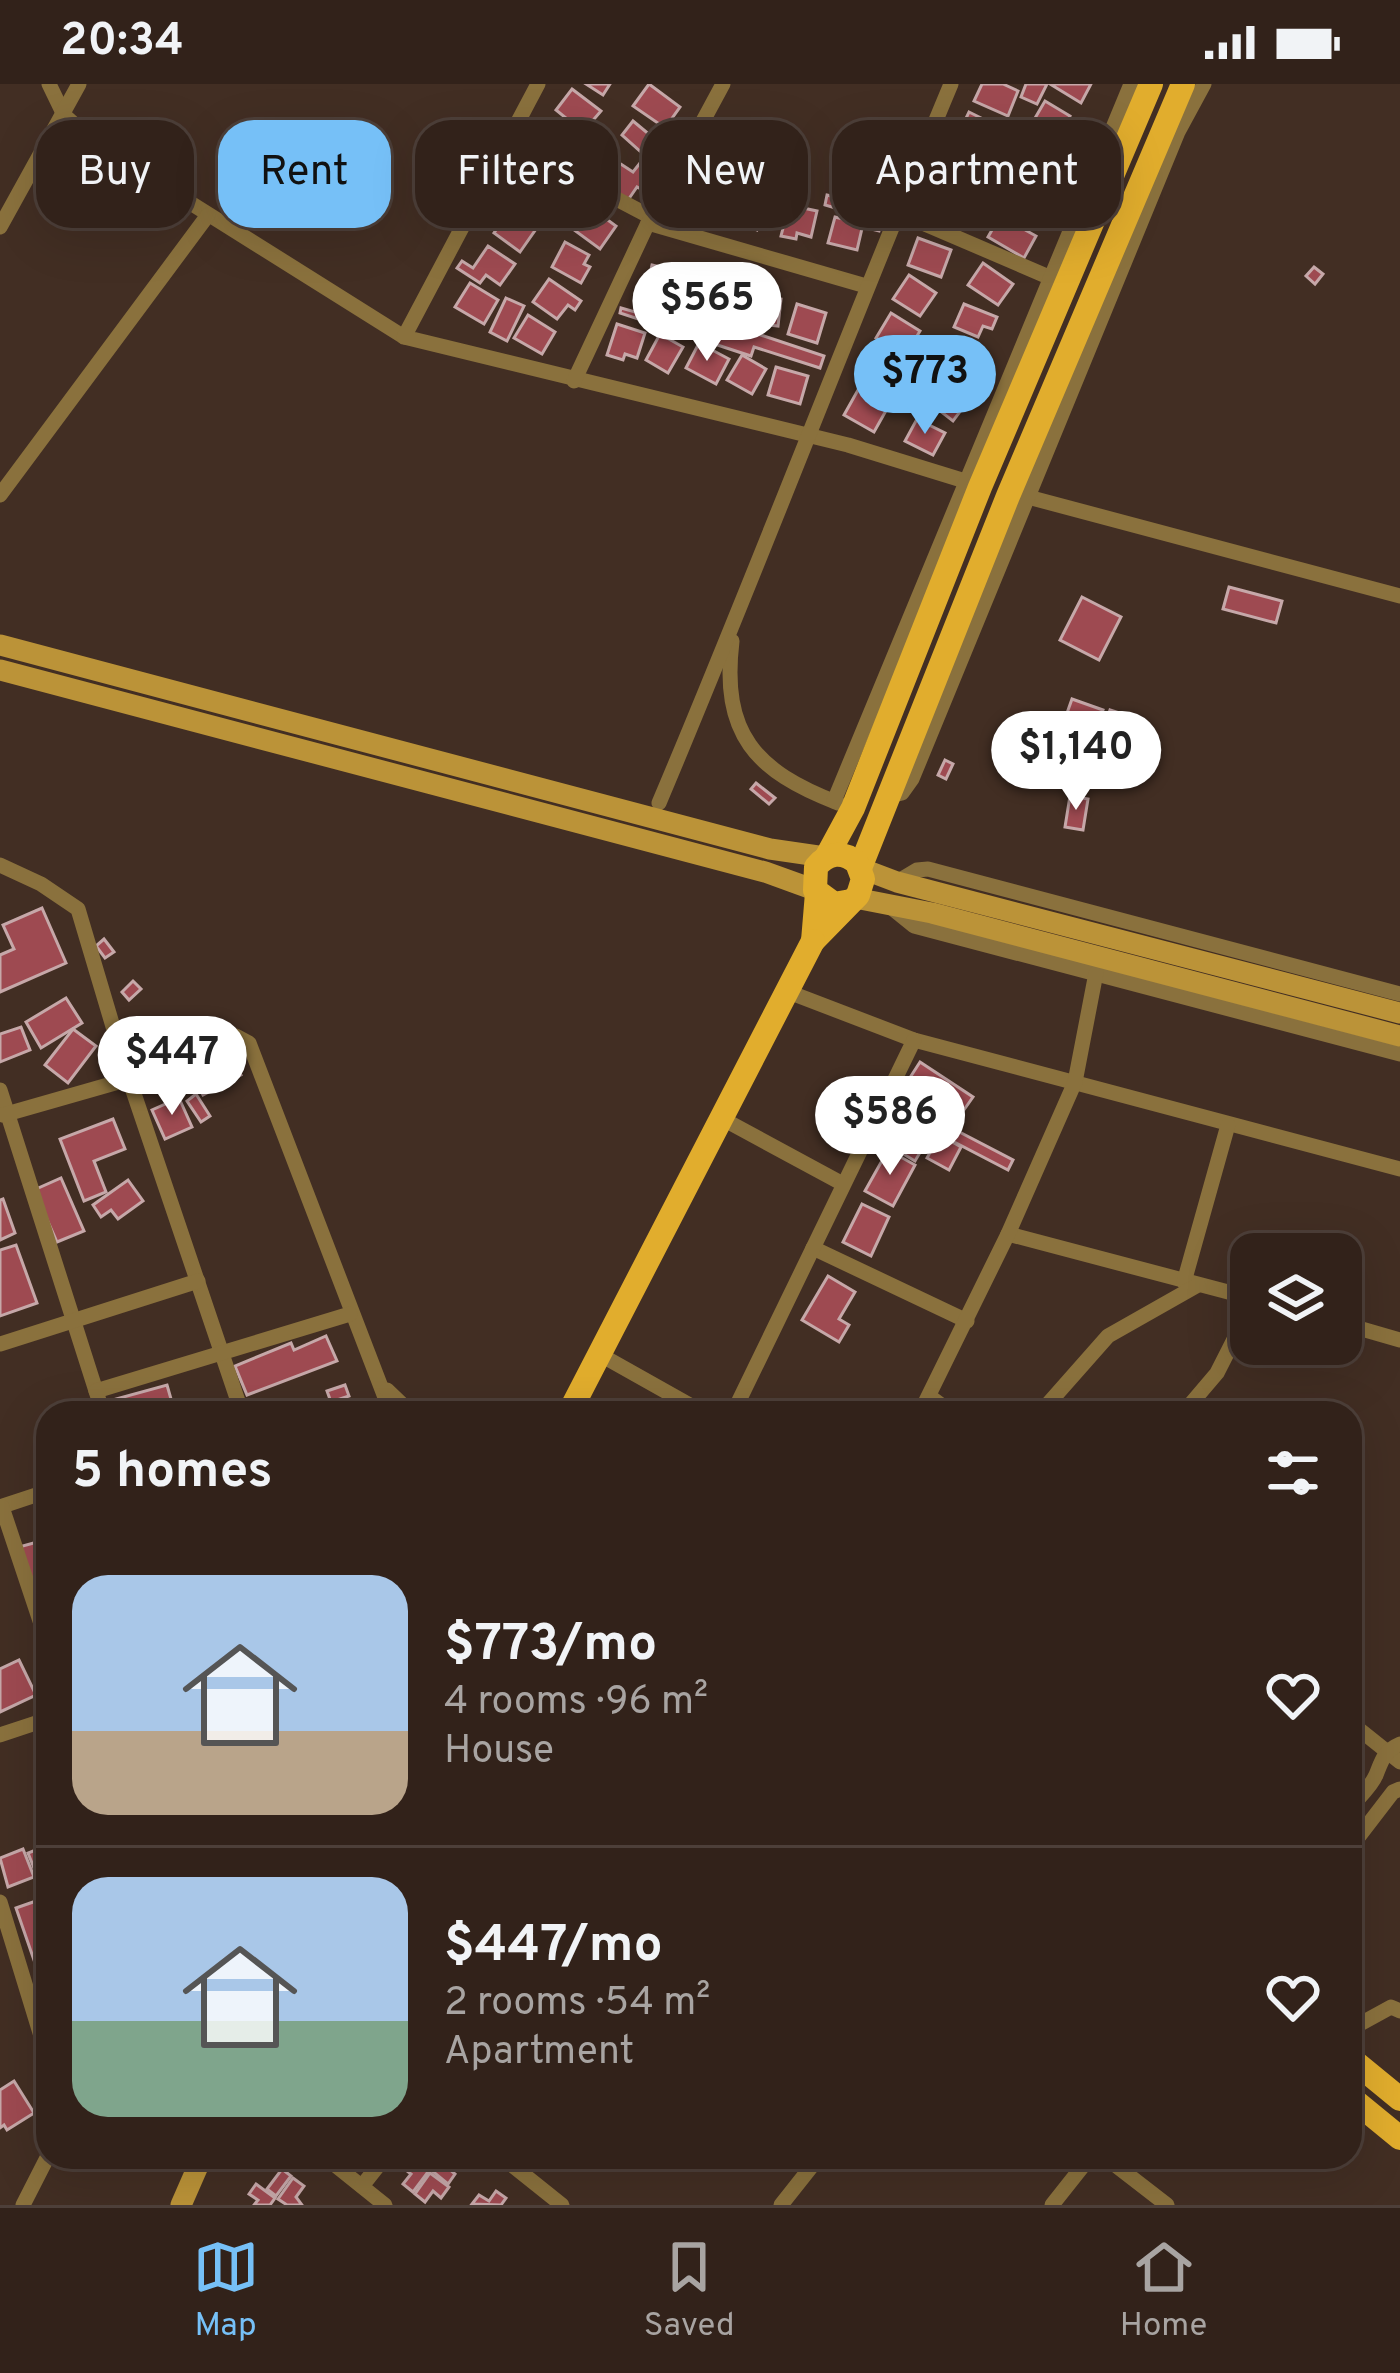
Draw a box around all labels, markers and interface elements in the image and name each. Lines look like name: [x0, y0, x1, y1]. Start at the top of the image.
text: 20:34: [60, 14, 184, 71]
chip: Buy: [36, 120, 194, 228]
chip: Rent: [218, 120, 391, 228]
chip: Filters: [415, 120, 618, 228]
chip: New: [642, 120, 808, 228]
chip: Apartment: [832, 120, 1121, 228]
pin: $565: [636, 262, 778, 364]
text: $565: [659, 276, 755, 325]
pin: $773: [854, 335, 996, 437]
text: $773: [881, 349, 969, 398]
pin: $1,140: [978, 711, 1174, 813]
text: $1,140: [1018, 725, 1134, 774]
pin: $447: [101, 1016, 243, 1118]
text: $447: [125, 1030, 219, 1079]
pin: $586: [819, 1076, 961, 1178]
text: $586: [842, 1090, 938, 1139]
map controls: [1230, 1233, 1362, 1365]
button: layers: [1230, 1233, 1362, 1365]
icon: filters: [1260, 1440, 1326, 1506]
text: 5 homes: [72, 1441, 273, 1506]
text: $773/mo: [444, 1614, 657, 1679]
icon: home: [168, 1623, 312, 1767]
icon: heart: [1260, 1662, 1326, 1728]
text: 4 rooms · 96 m²: [444, 1679, 708, 1728]
text: House: [444, 1728, 554, 1777]
text: $447/mo: [444, 1915, 663, 1980]
icon: home: [168, 1925, 312, 2069]
icon: heart: [1260, 1964, 1326, 2030]
text: 2 rooms · 54 m²: [444, 1980, 710, 2029]
text: Apartment: [444, 2029, 634, 2078]
tab: Map: [193, 2234, 259, 2348]
tab: Saved: [644, 2234, 735, 2348]
tab: Home: [1120, 2234, 1207, 2348]

